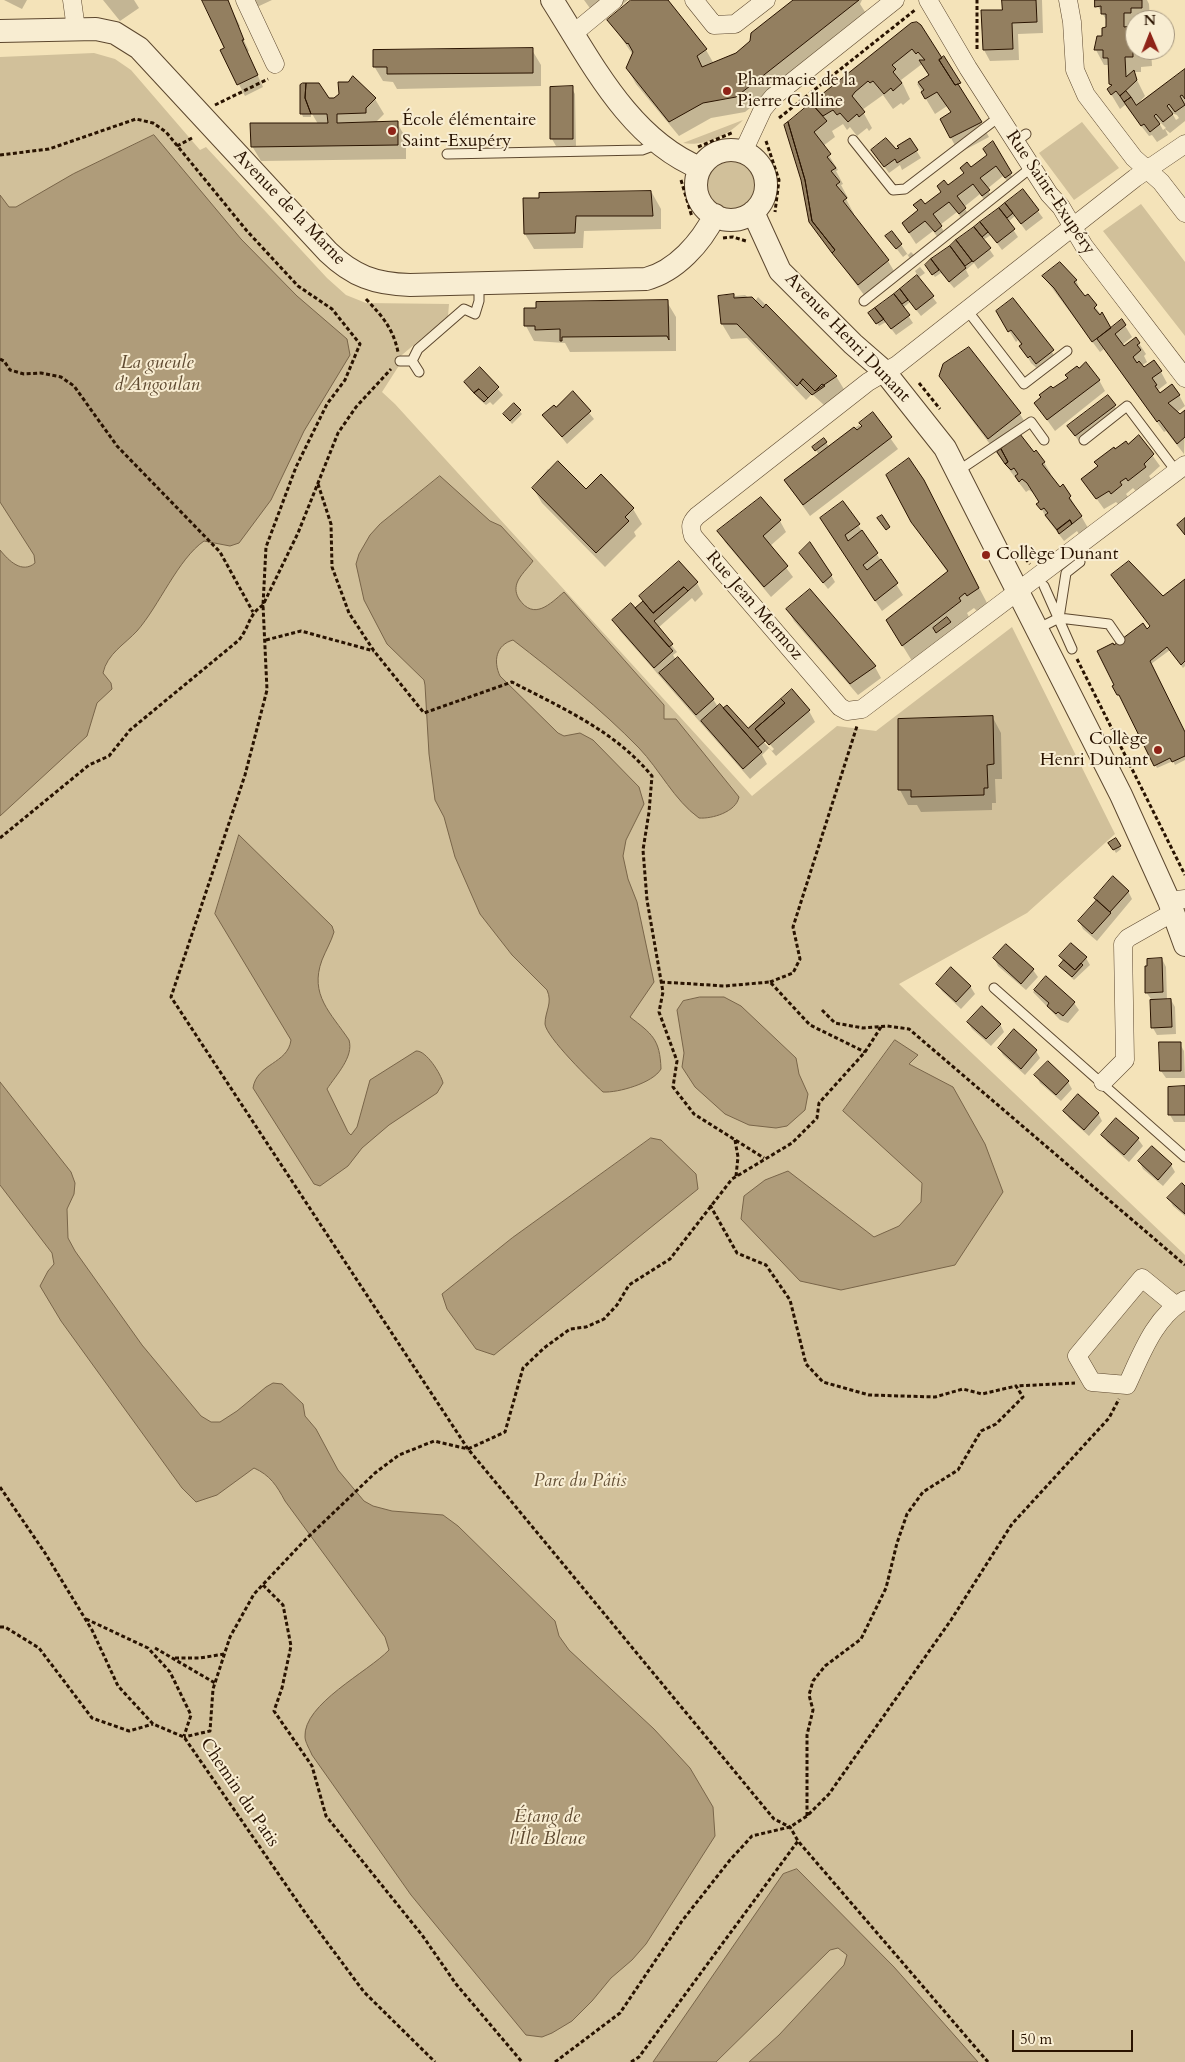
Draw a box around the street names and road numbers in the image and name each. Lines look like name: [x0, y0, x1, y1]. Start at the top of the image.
street label: Rue Saint-Exupéry: [1001, 127, 1099, 259]
street label: Avenue de la Marne: [228, 146, 350, 270]
street label: Avenue Henri Dunant: [780, 269, 914, 407]
street label: Rue Jean Mermoz: [701, 547, 807, 665]
street label: Chemin du Patis: [195, 1734, 283, 1852]

